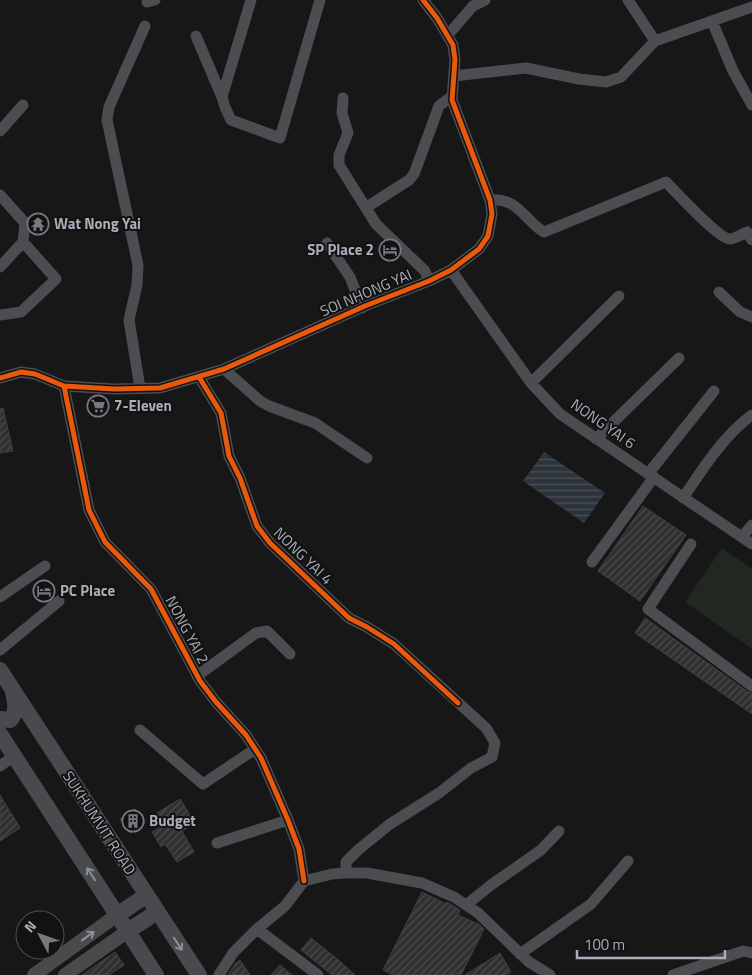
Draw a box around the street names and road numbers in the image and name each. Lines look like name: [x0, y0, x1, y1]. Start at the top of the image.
street label: SOI NHONG YAI: [316, 263, 415, 322]
street label: NONG YAI 6: [566, 393, 640, 454]
street label: NONG YAI 4: [269, 522, 338, 590]
street label: NONG YAI 2: [160, 592, 215, 668]
street label: SUKHUMVIT ROAD: [57, 766, 142, 879]

